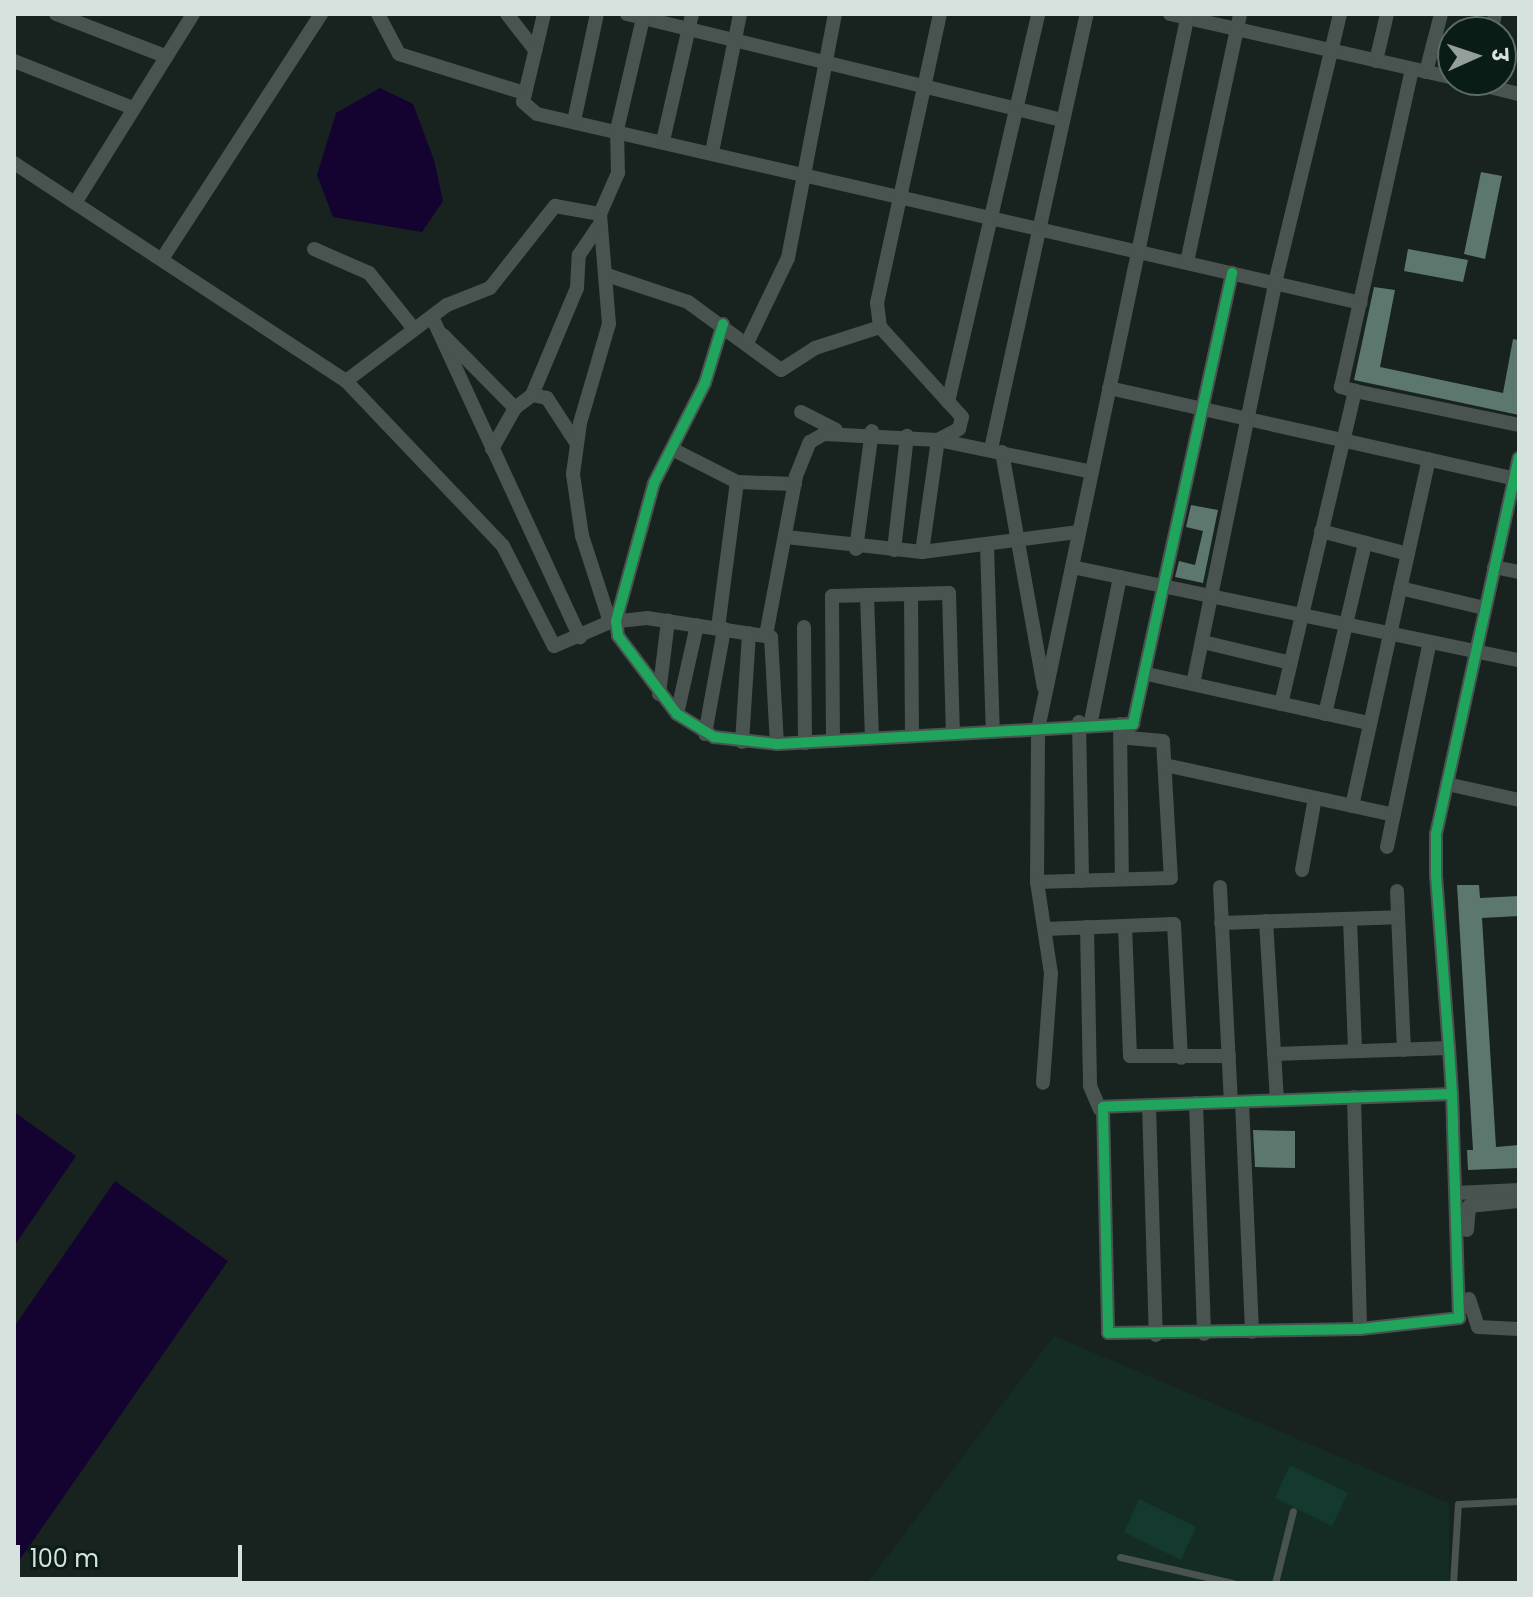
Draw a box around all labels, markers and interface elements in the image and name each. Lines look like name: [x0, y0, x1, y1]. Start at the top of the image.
north arrow: [1437, 16, 1517, 96]
text: उ: [1484, 48, 1515, 62]
scale bar: [20, 1529, 246, 1579]
text: 100 m: [30, 1542, 99, 1575]

